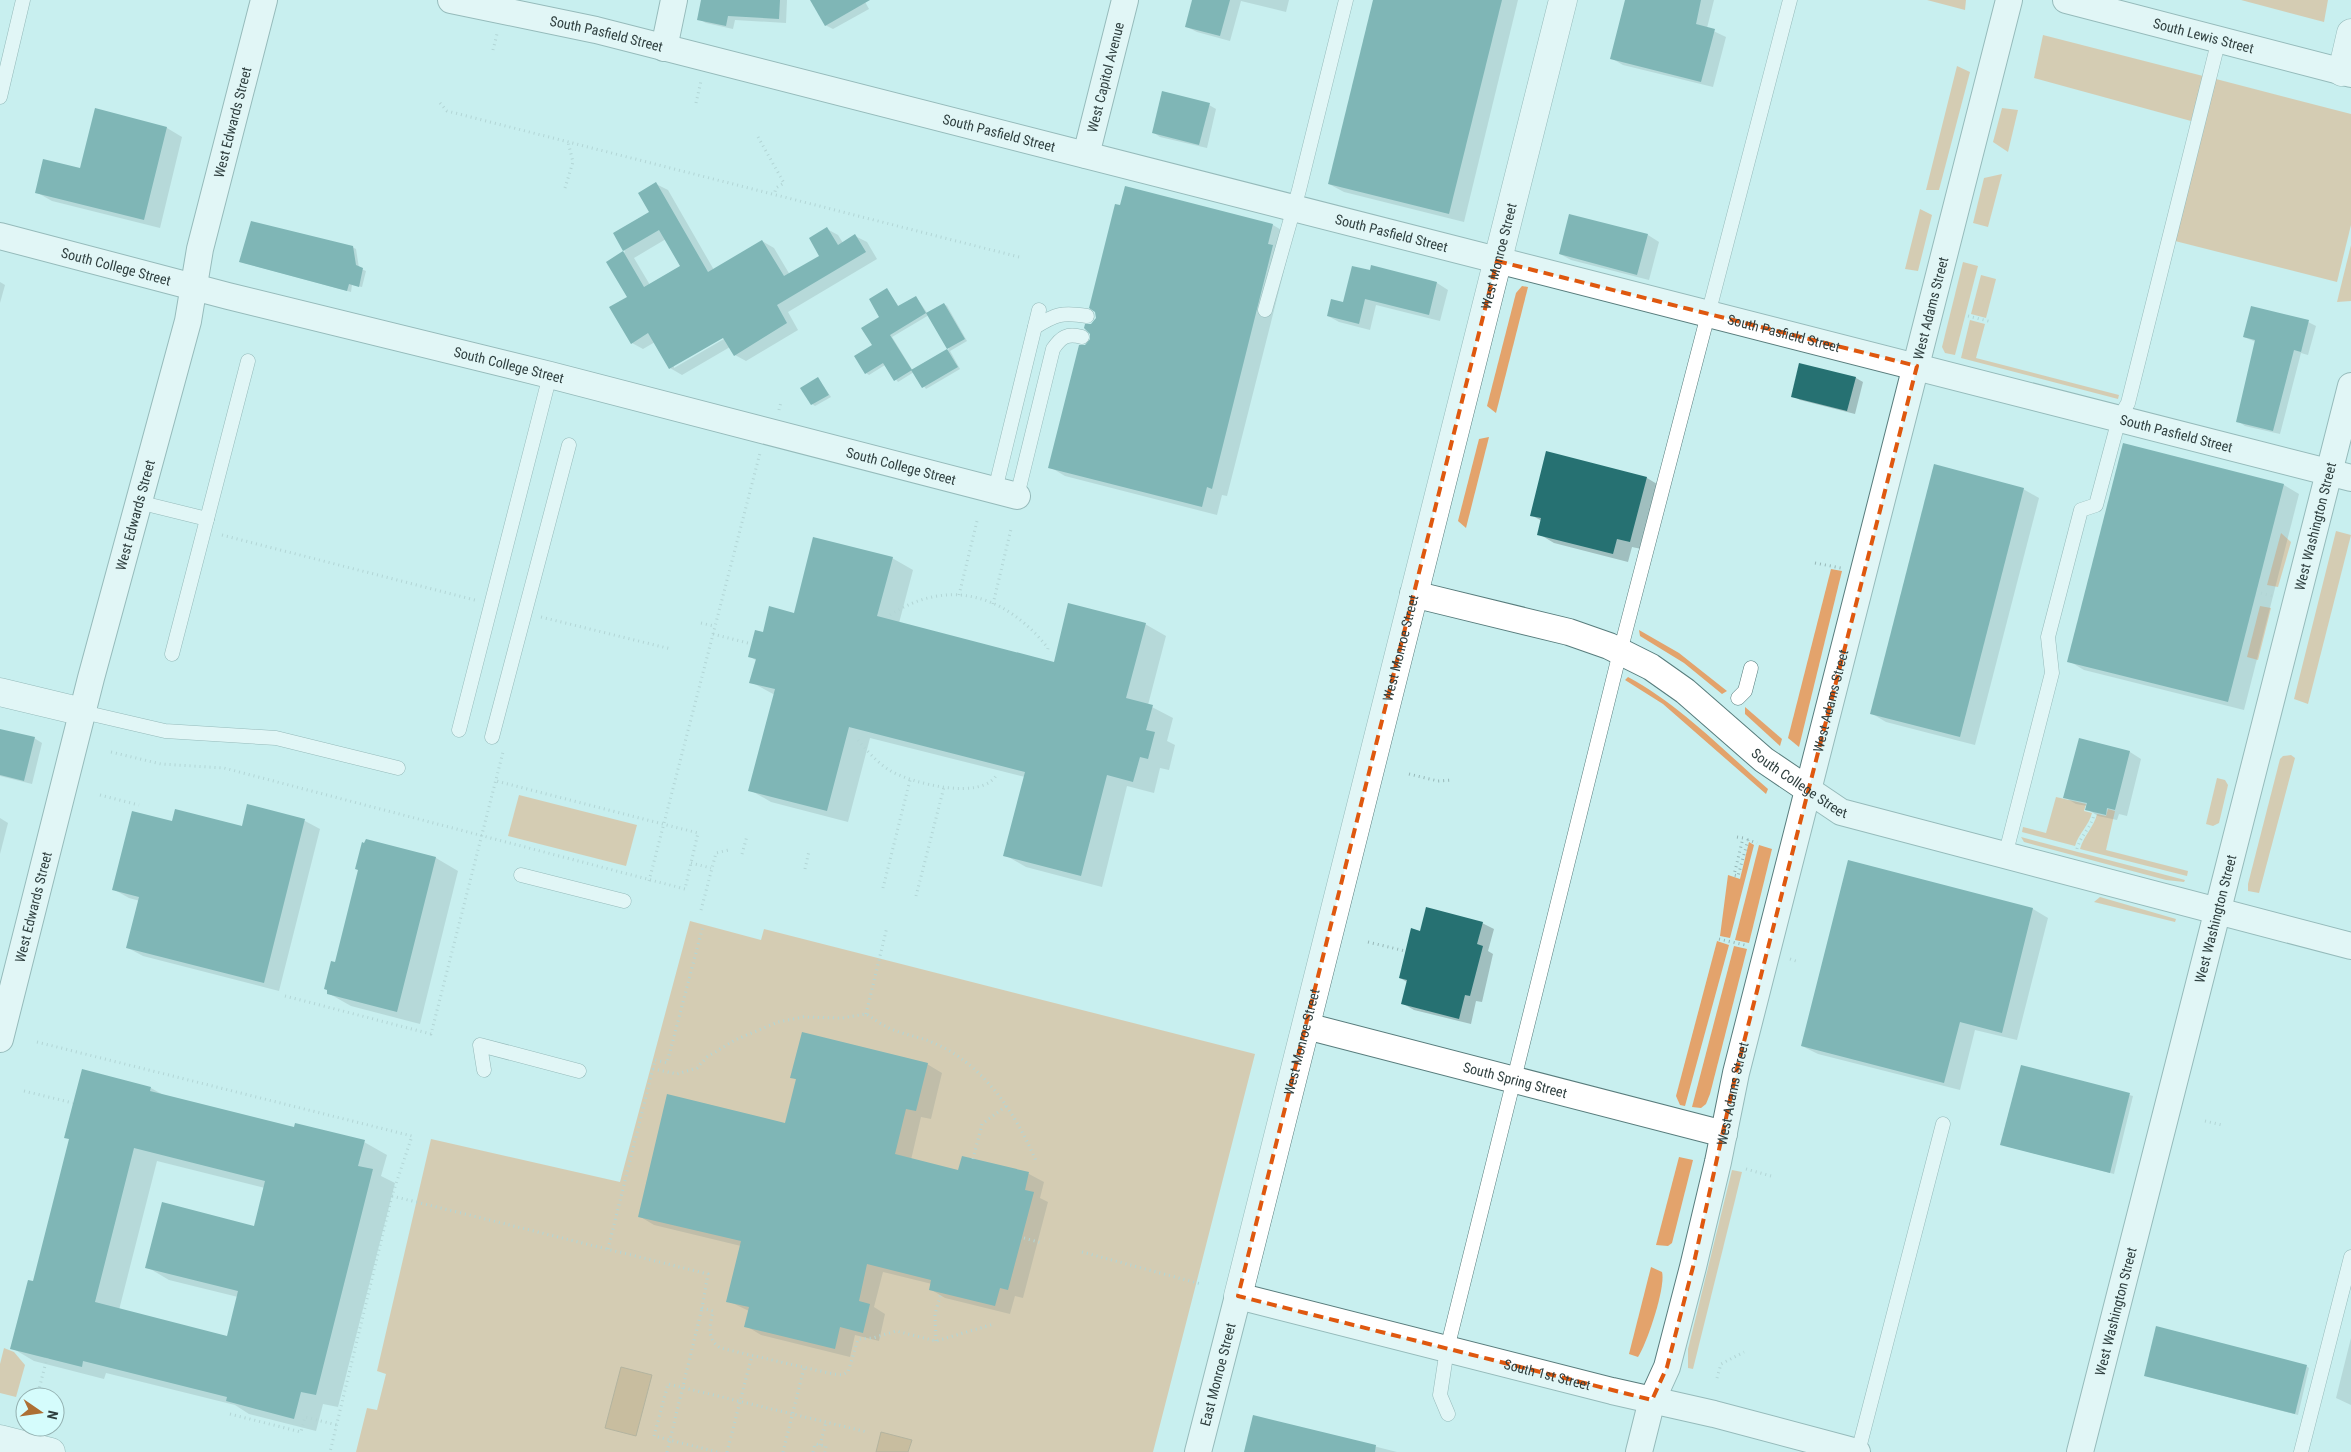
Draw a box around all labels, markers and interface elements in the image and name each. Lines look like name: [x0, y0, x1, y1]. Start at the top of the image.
street label: South Pasfield Street: [548, 13, 665, 55]
street label: South Lewis Street: [2151, 15, 2255, 56]
street label: West Capitol Avenue: [1084, 20, 1127, 134]
street label: West Edwards Street: [211, 65, 254, 180]
street label: South Pasfield Street: [941, 111, 1057, 155]
street label: West Monroe Street: [1478, 201, 1520, 311]
street label: South Pasfield Street: [1333, 211, 1449, 255]
street label: South College Street: [60, 244, 173, 289]
street label: West Adams Street: [1910, 255, 1951, 361]
street label: South Pasfield Street: [1726, 311, 1842, 355]
street label: South College Street: [452, 344, 566, 386]
street label: South Pasfield Street: [2118, 411, 2234, 455]
street label: South College Street: [845, 444, 958, 488]
street label: West Edwards Street: [113, 458, 158, 572]
street label: West Washington Street: [2291, 461, 2339, 592]
street label: West Monroe Street: [1379, 593, 1421, 703]
street label: West Adams Street: [1810, 648, 1851, 754]
street label: South College Street: [1748, 745, 1849, 821]
street label: West Edwards Street: [12, 850, 55, 964]
street label: West Washington Street: [2192, 853, 2240, 985]
street label: West Monroe Street: [1281, 987, 1323, 1097]
street label: West Adams Street: [1714, 1040, 1752, 1147]
street label: South Spring Street: [1462, 1059, 1569, 1101]
street label: West Washington Street: [2092, 1246, 2140, 1377]
street label: East Monroe Street: [1197, 1321, 1239, 1428]
street label: South 1st Street: [1502, 1356, 1592, 1393]
north arrow: [15, 1387, 65, 1437]
text: N: [44, 1409, 61, 1421]

